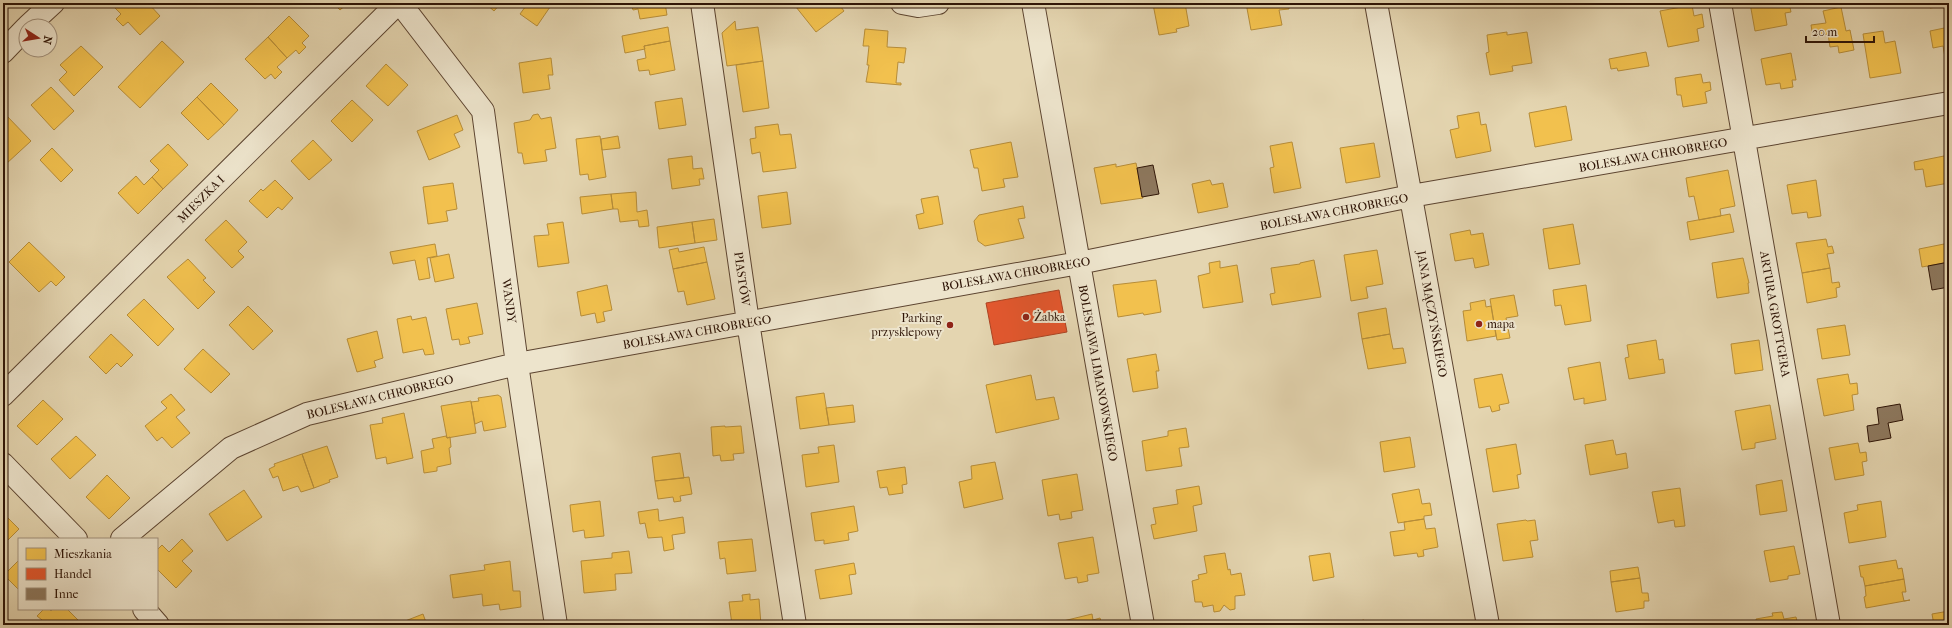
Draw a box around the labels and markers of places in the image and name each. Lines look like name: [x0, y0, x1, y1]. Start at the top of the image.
place label: Żabka: [1034, 309, 1066, 324]
place label: Parking przysklepowy: [870, 311, 943, 339]
marker: Żabka: [1021, 312, 1031, 322]
place label: mapa: [1487, 317, 1515, 331]
marker: mapa: [1474, 319, 1484, 329]
marker: Parking przysklepowy: [945, 320, 955, 330]

